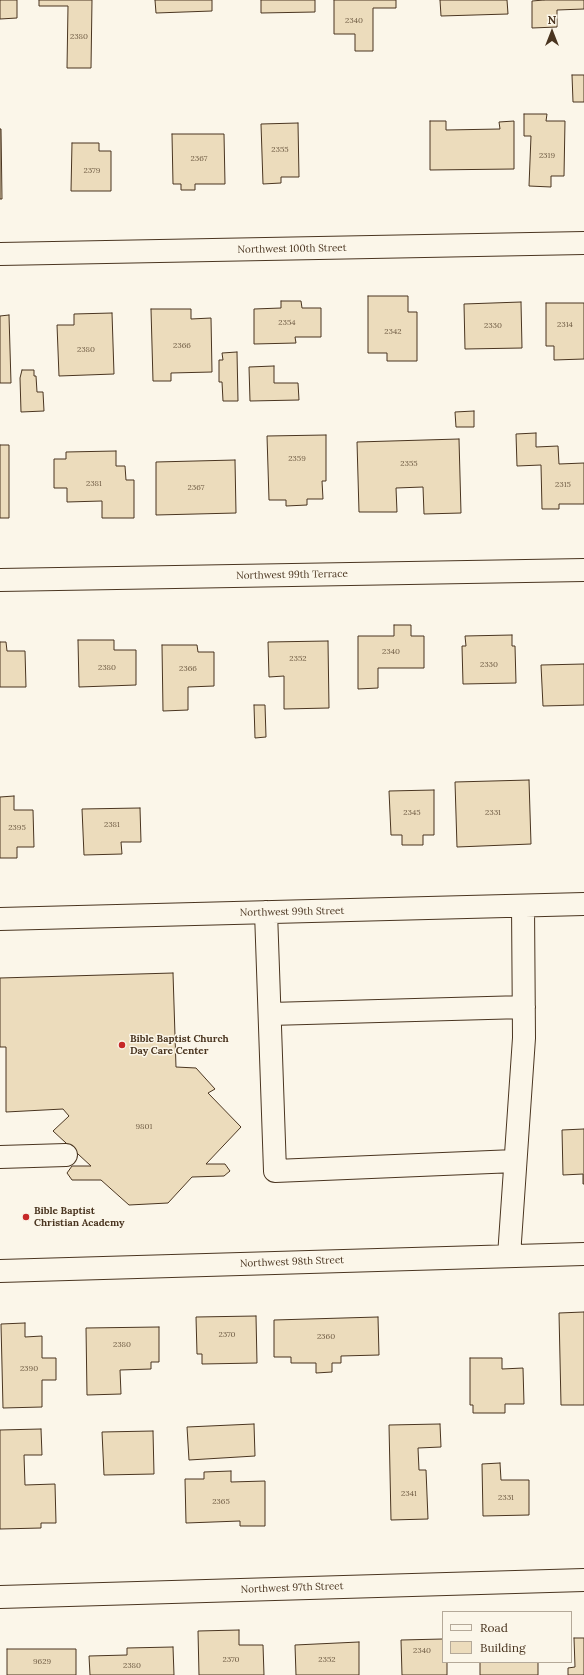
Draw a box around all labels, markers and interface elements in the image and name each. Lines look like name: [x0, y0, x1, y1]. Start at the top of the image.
north arrow: [532, 12, 572, 52]
text: N: [548, 13, 556, 27]
house number: 2340: [345, 16, 363, 26]
house number: 2380: [70, 32, 88, 42]
house number: 2355: [271, 145, 289, 155]
house number: 2319: [539, 151, 555, 161]
house number: 2367: [191, 154, 207, 164]
house number: 2379: [84, 166, 100, 176]
street label: Northwest 100th Street: [237, 242, 347, 256]
house number: 2354: [278, 318, 296, 328]
house number: 2314: [557, 320, 573, 330]
house number: 2330: [484, 321, 502, 331]
house number: 2342: [384, 327, 402, 337]
house number: 2366: [173, 341, 191, 351]
house number: 2380: [77, 345, 95, 355]
house number: 2359: [288, 454, 306, 464]
house number: 2355: [400, 459, 418, 469]
house number: 2381: [86, 479, 102, 489]
house number: 2315: [555, 480, 571, 490]
house number: 2367: [188, 483, 204, 493]
street label: Northwest 99th Terrace: [236, 568, 348, 582]
house number: 2340: [382, 647, 400, 657]
house number: 2352: [289, 654, 307, 664]
house number: 2330: [480, 660, 498, 670]
house number: 2380: [98, 663, 116, 673]
house number: 2366: [179, 664, 197, 674]
house number: 2345: [403, 808, 421, 818]
house number: 2331: [485, 808, 501, 818]
house number: 2381: [104, 820, 120, 830]
house number: 2395: [8, 823, 26, 833]
street label: Northwest 99th Street: [240, 905, 344, 919]
place label: Bible Baptist Church Day Care Center: [130, 1033, 229, 1056]
marker: Bible Baptist Church Day Care Center: [117, 1040, 127, 1050]
house number: 9801: [136, 1122, 152, 1132]
place label: Bible Baptist Christian Academy: [34, 1205, 125, 1228]
marker: Bible Baptist Christian Academy: [21, 1212, 31, 1222]
street label: Northwest 98th Street: [240, 1254, 344, 1270]
house number: 2370: [218, 1330, 236, 1340]
house number: 2360: [317, 1332, 335, 1342]
house number: 2380: [113, 1340, 131, 1350]
house number: 2390: [20, 1364, 38, 1374]
house number: 2341: [401, 1489, 417, 1499]
house number: 2331: [498, 1493, 514, 1503]
house number: 2365: [212, 1497, 230, 1507]
street label: Northwest 97th Street: [240, 1580, 344, 1596]
legend: [442, 1611, 572, 1663]
text: Road: [480, 1620, 508, 1635]
text: Building: [480, 1640, 526, 1655]
house number: 2340: [413, 1646, 431, 1656]
house number: 2370: [222, 1655, 240, 1665]
house number: 2352: [318, 1655, 336, 1665]
house number: 9629: [33, 1657, 51, 1667]
house number: 2380: [123, 1661, 141, 1671]

